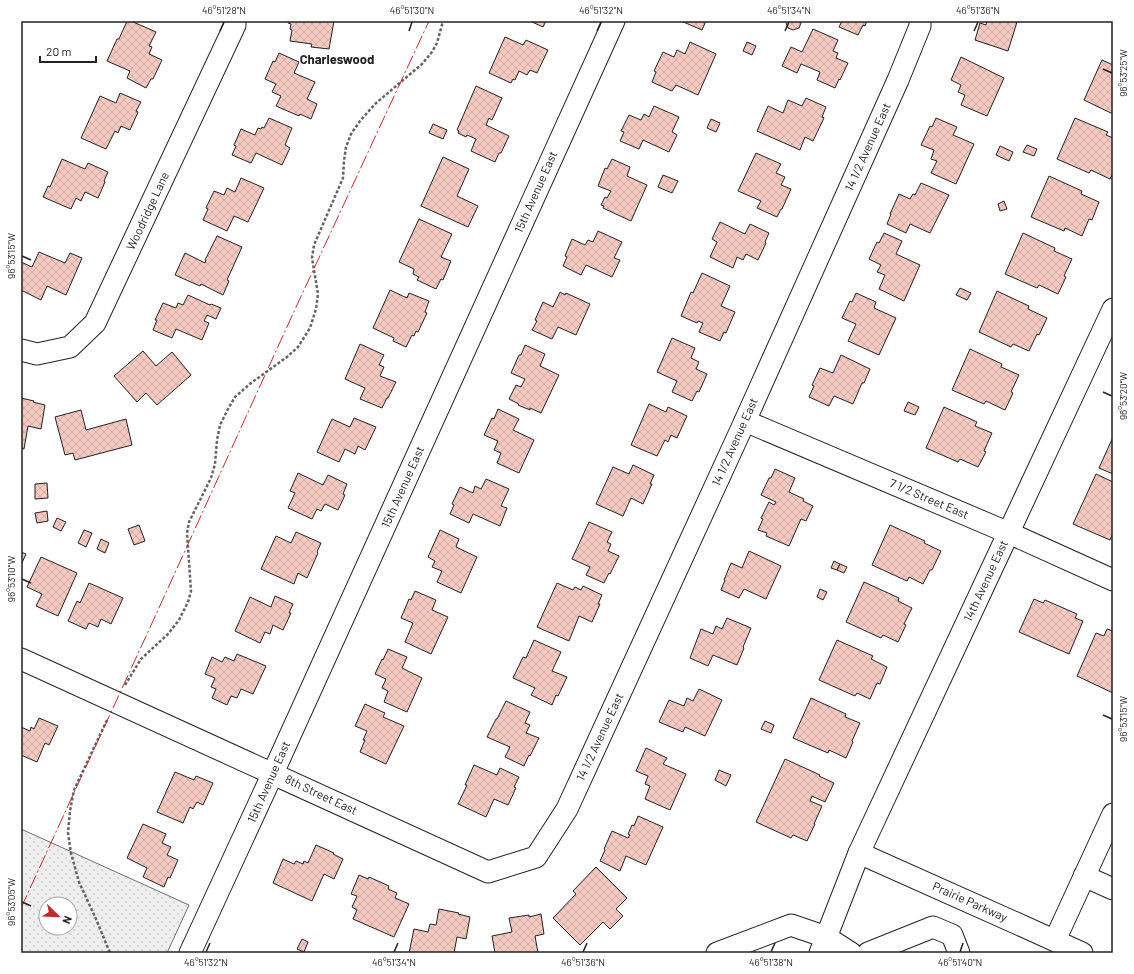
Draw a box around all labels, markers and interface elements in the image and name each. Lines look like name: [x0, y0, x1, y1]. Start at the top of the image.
text: 46°51'28"N: [202, 4, 246, 16]
text: 46°51'30"N: [390, 4, 434, 16]
text: 46°51'32"N: [579, 4, 623, 16]
text: 46°51'34"N: [767, 4, 811, 16]
text: 46°51'36"N: [956, 4, 1000, 16]
scale bar: [40, 38, 96, 64]
text: 20 m: [46, 44, 72, 58]
text: 96°53'25"W: [1117, 49, 1129, 97]
district label: Charleswood: [300, 51, 374, 67]
street label: 14 1/2 Avenue East: [841, 100, 893, 193]
street label: 15th Avenue East: [511, 149, 559, 234]
street label: Woodridge Lane: [123, 169, 171, 252]
text: 96°53'15"W: [5, 233, 17, 279]
text: 96°53'20"W: [1117, 372, 1129, 420]
street label: 14 1/2 Avenue East: [708, 395, 760, 488]
street label: 15th Avenue East: [378, 444, 426, 529]
street label: 7 1/2 Street East: [888, 475, 971, 521]
street label: 14th Avenue East: [960, 538, 1010, 623]
text: 96°53'10"W: [5, 556, 17, 602]
street label: 14 1/2 Avenue East: [573, 691, 626, 783]
text: 96°53'15"W: [1117, 696, 1129, 742]
street label: 15th Avenue East: [244, 739, 292, 824]
street label: 8th Street East: [283, 771, 360, 817]
text: 96°53'05"W: [5, 878, 17, 926]
street label: Prairie Parkway: [931, 878, 1010, 924]
north arrow: [38, 896, 78, 936]
text: N: [60, 914, 75, 926]
text: 46°51'32"N: [184, 956, 228, 968]
text: 46°51'34"N: [372, 956, 416, 968]
text: 46°51'36"N: [561, 956, 605, 968]
text: 46°51'38"N: [749, 956, 793, 968]
text: 46°51'40"N: [938, 956, 982, 968]

